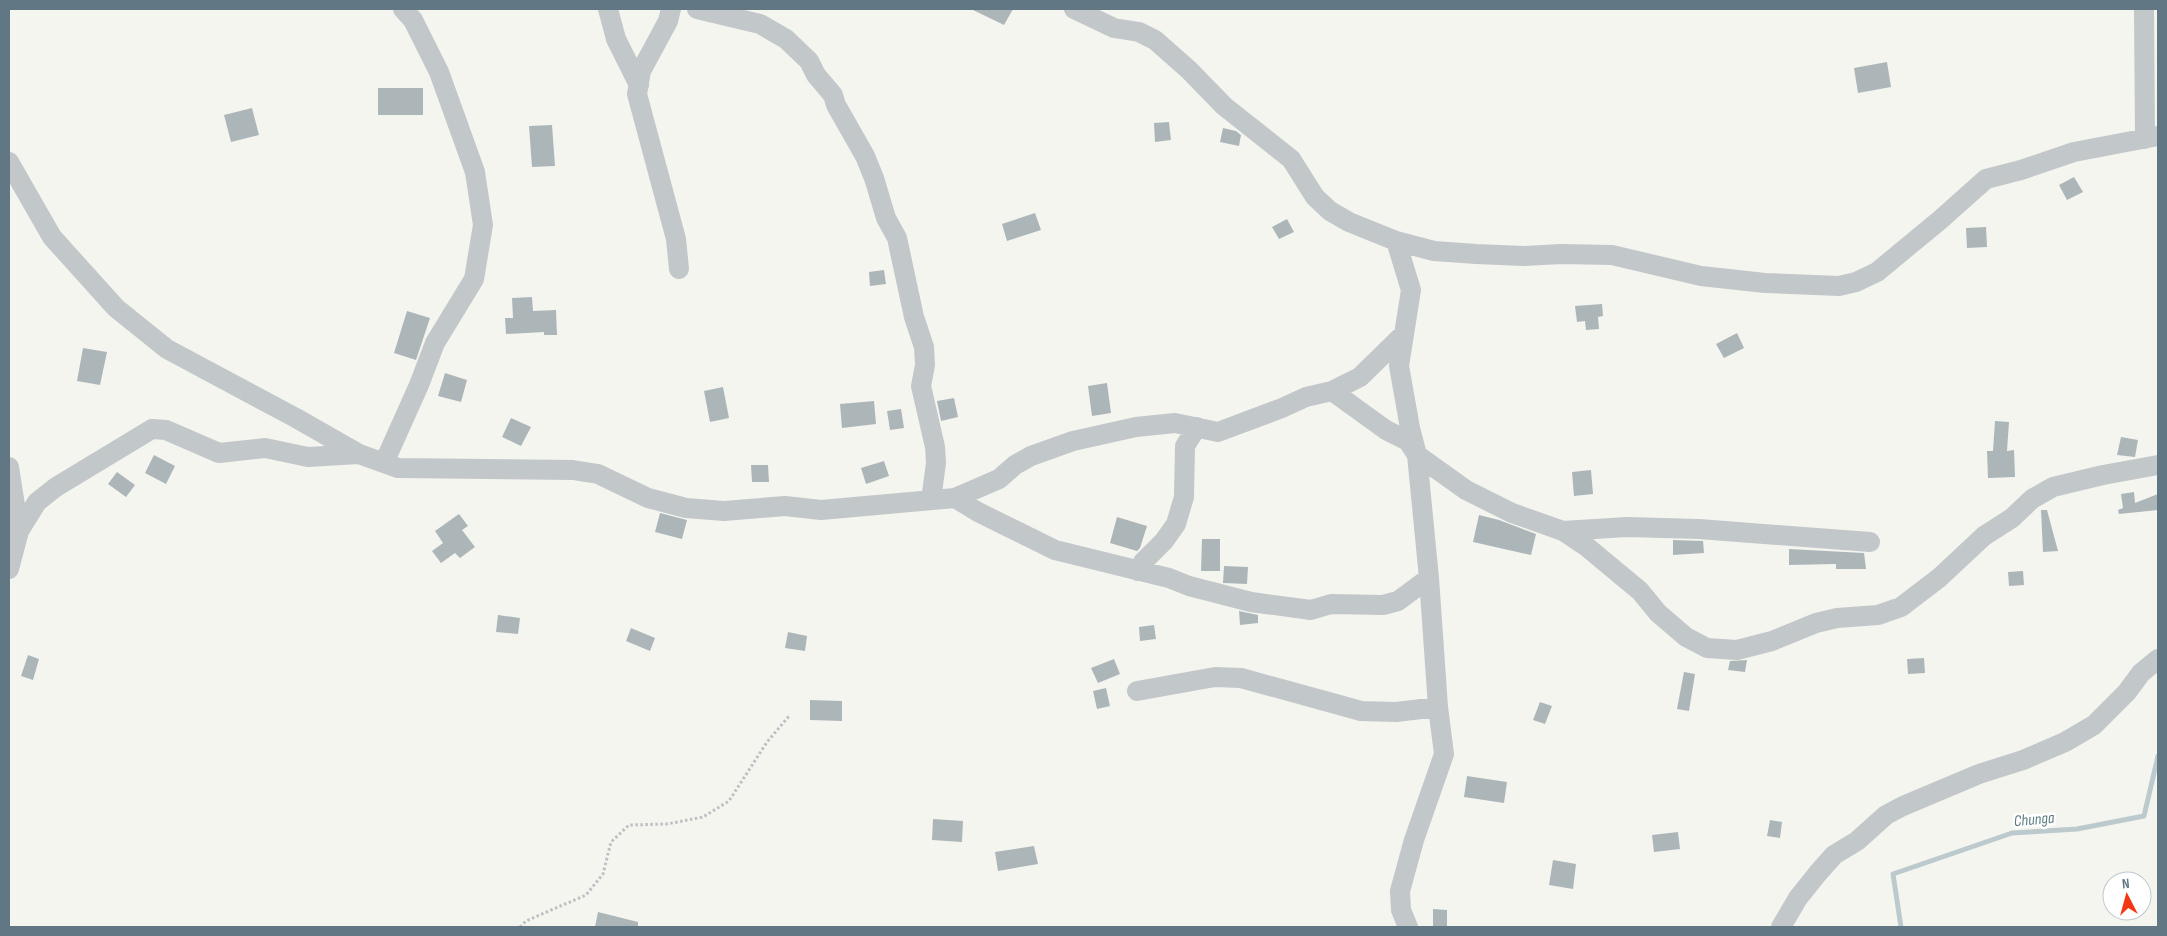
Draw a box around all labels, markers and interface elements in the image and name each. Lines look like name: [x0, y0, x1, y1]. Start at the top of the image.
water label: Chunga: [2013, 809, 2056, 831]
north arrow: [2102, 871, 2152, 921]
text: N: [2121, 875, 2130, 892]

